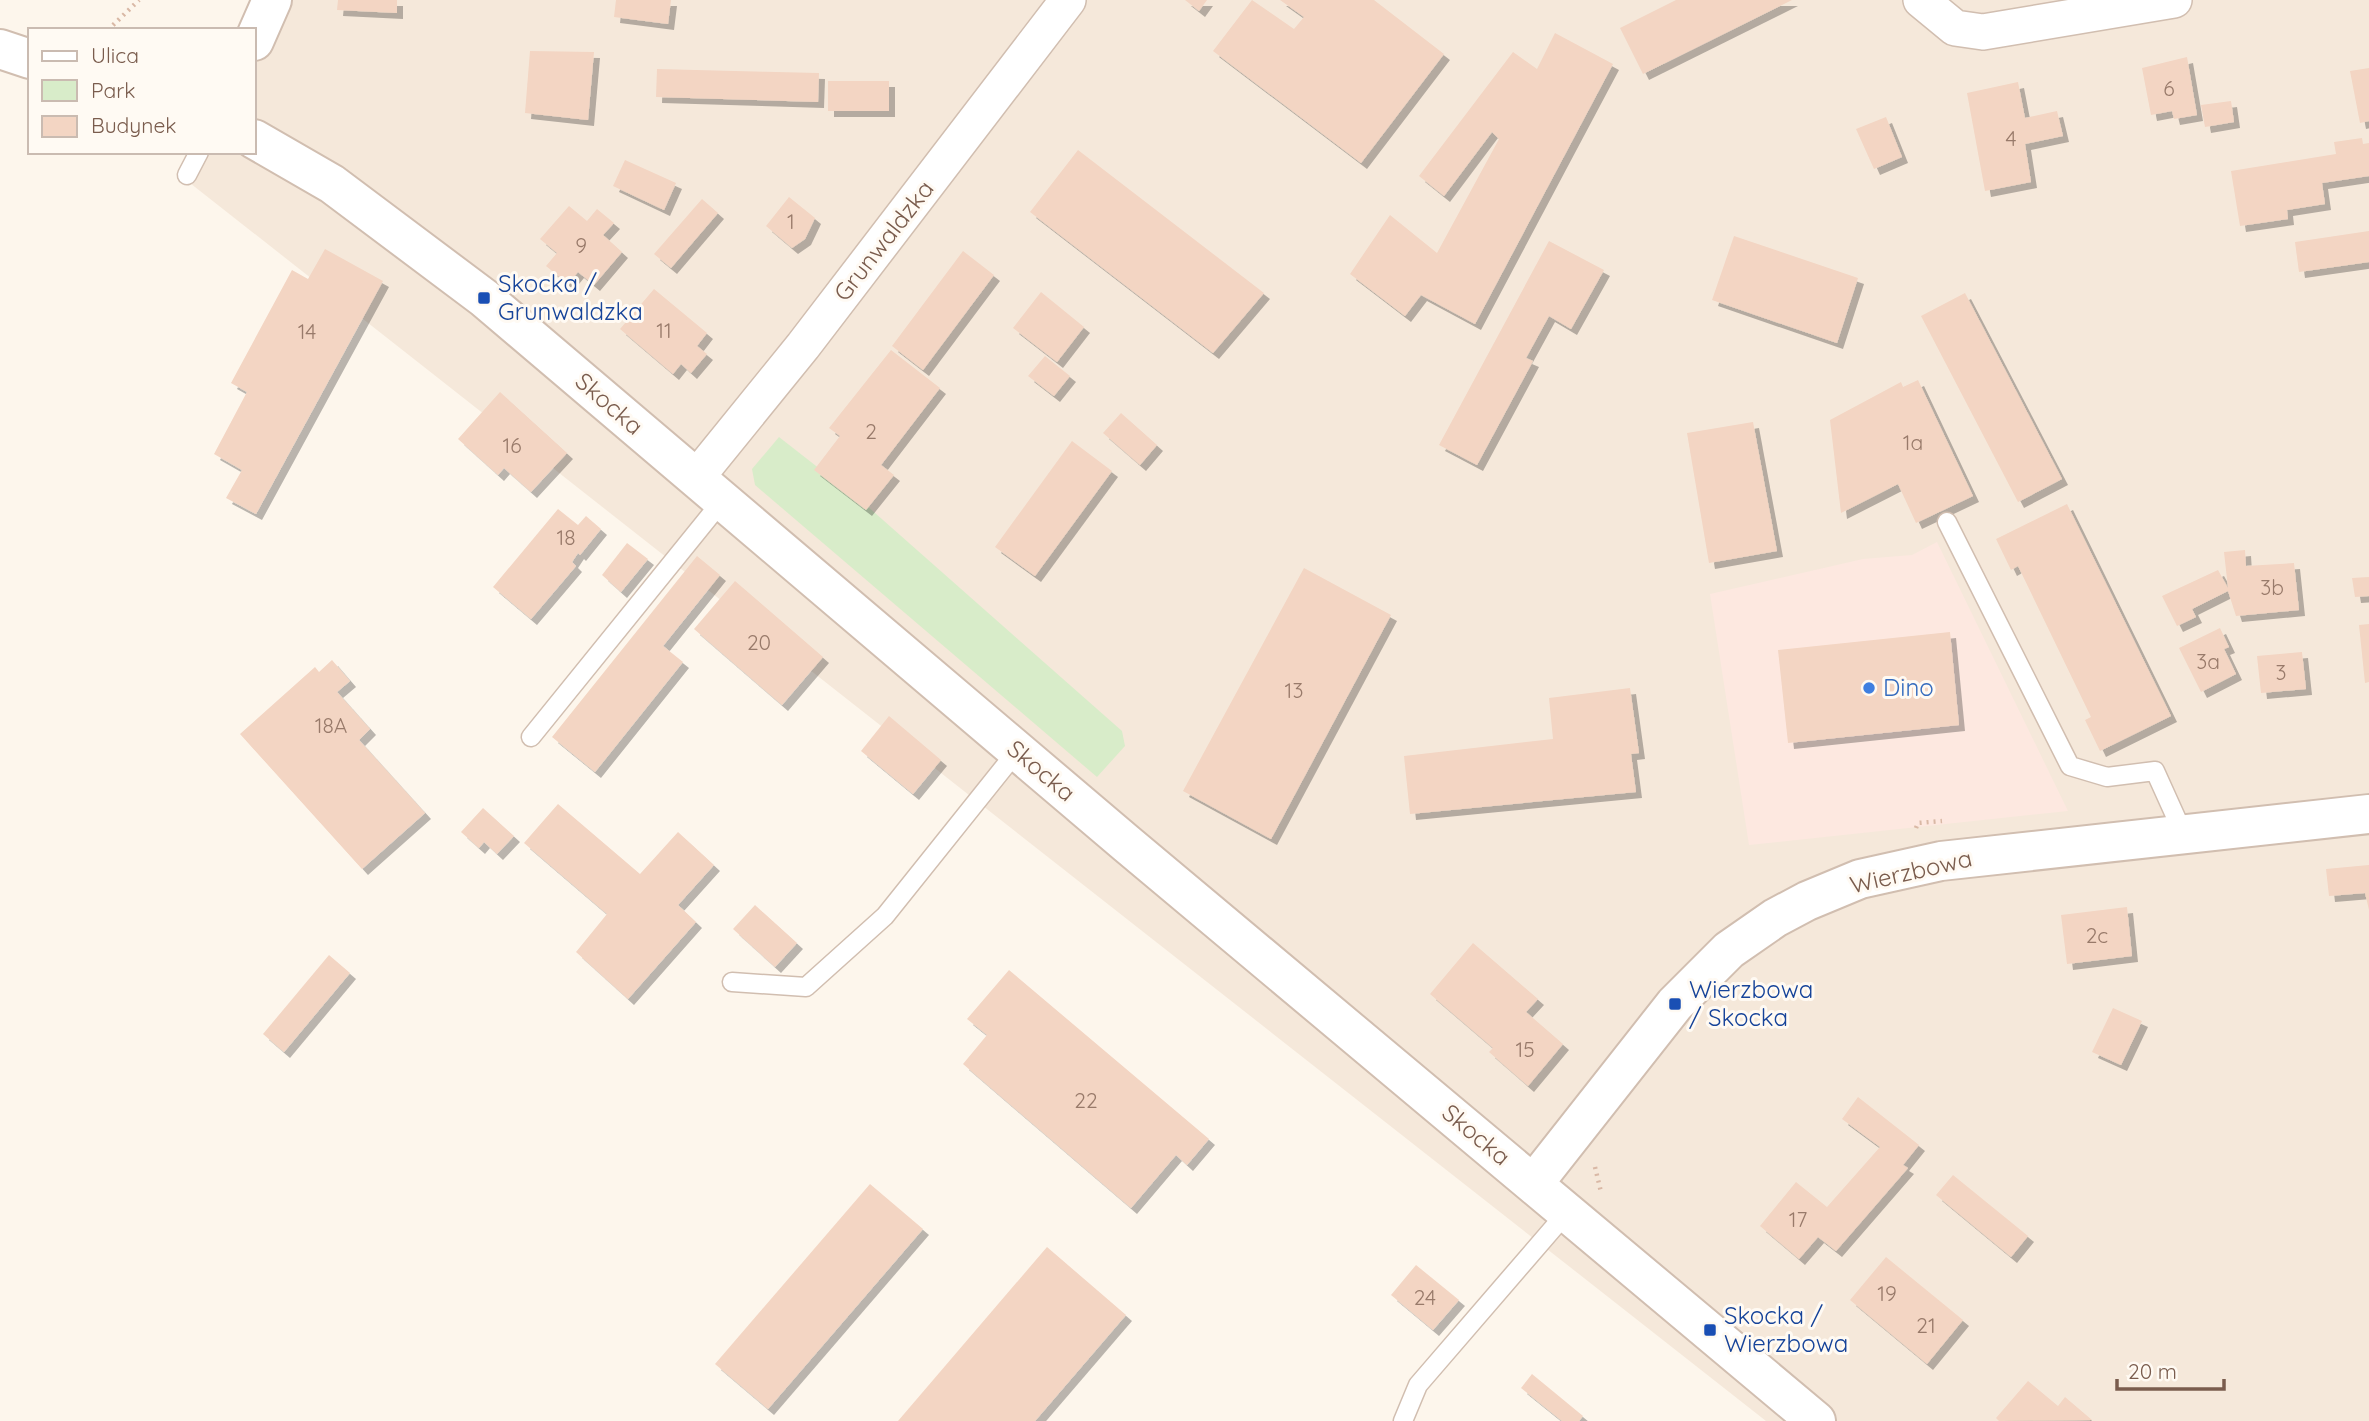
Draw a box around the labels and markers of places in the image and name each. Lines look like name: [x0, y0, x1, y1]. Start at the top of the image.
place label: Skocka / Grunwaldzka: [498, 268, 643, 326]
marker: Skocka / Grunwaldzka: [476, 290, 492, 306]
place label: Dino: [1883, 672, 1934, 702]
marker: Dino: [1861, 680, 1877, 696]
place label: Wierzbowa / Skocka: [1689, 974, 1813, 1032]
marker: Wierzbowa / Skocka: [1667, 996, 1683, 1012]
place label: Skocka / Wierzbowa: [1724, 1300, 1848, 1358]
marker: Skocka / Wierzbowa: [1702, 1322, 1718, 1338]

